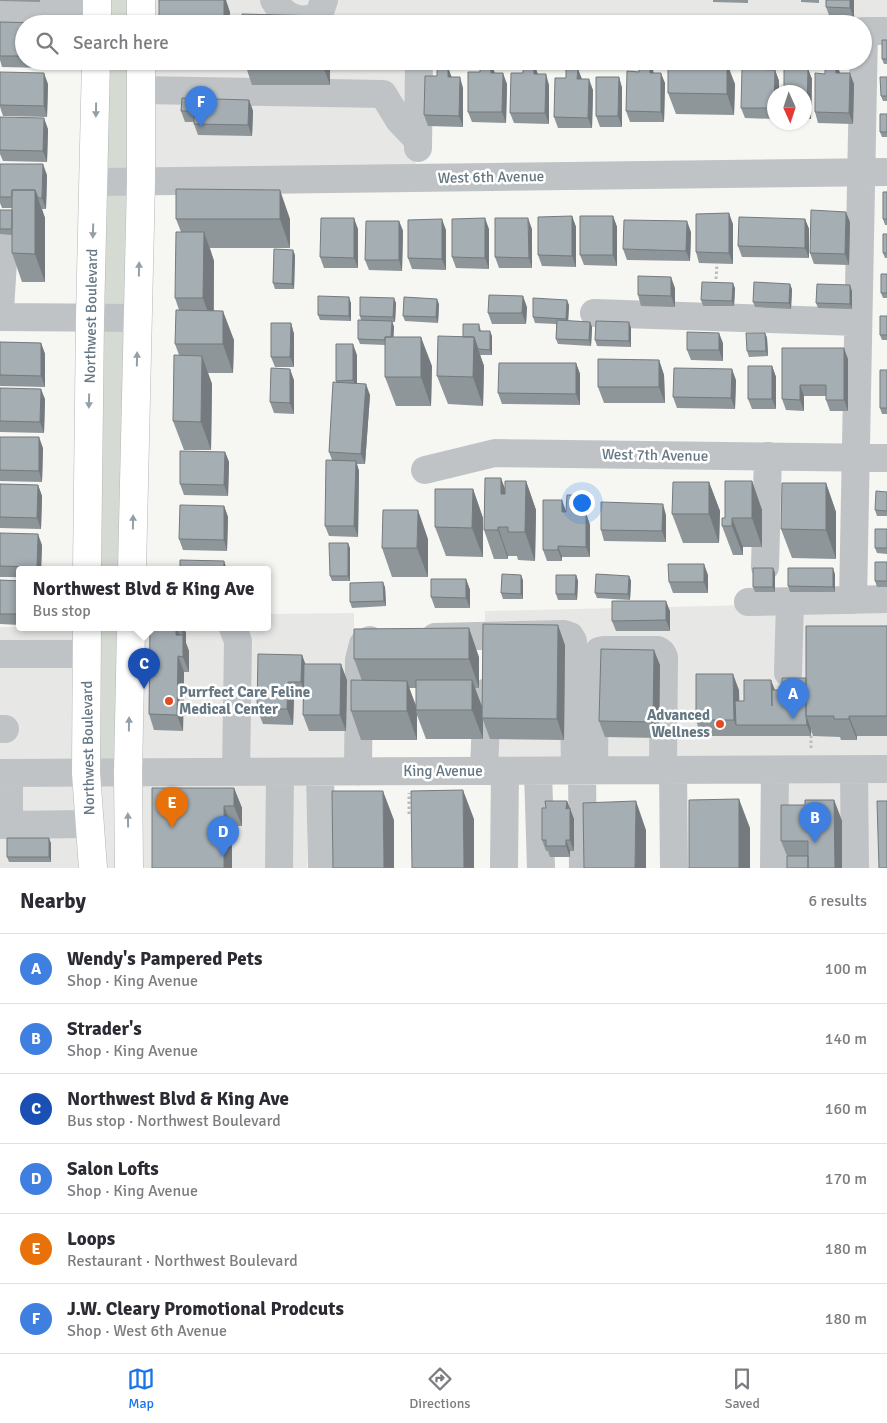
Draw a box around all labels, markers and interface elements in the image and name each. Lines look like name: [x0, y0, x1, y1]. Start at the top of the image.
search box: [15, 15, 872, 70]
icon: search: [33, 29, 61, 57]
text: Search here: [73, 31, 169, 55]
north arrow: [767, 85, 812, 130]
pin: F: [185, 86, 217, 127]
one-way arrow: [92, 102, 100, 118]
street label: West 6th Avenue: [438, 167, 544, 187]
one-way arrow: [89, 223, 97, 239]
street label: Northwest Boulevard: [81, 248, 101, 383]
one-way arrow: [135, 261, 143, 277]
one-way arrow: [133, 351, 141, 367]
one-way arrow: [85, 394, 93, 410]
street label: West 7th Avenue: [602, 445, 708, 465]
your location: [569, 490, 595, 516]
one-way arrow: [129, 513, 137, 529]
popup: [16, 566, 271, 631]
text: Northwest Blvd & King Ave: [33, 577, 254, 601]
text: Bus stop: [33, 601, 91, 621]
pin: C: [128, 648, 160, 689]
pin: A: [777, 678, 809, 719]
street label: Northwest Boulevard: [78, 680, 98, 815]
place label: Purrfect Care Feline Medical Center: [179, 683, 310, 718]
marker: Purrfect Care Feline Medical Center: [163, 695, 175, 707]
place label: Advanced Wellness: [647, 706, 710, 741]
one-way arrow: [125, 715, 133, 731]
marker: Advanced Wellness: [714, 718, 726, 730]
street label: King Avenue: [403, 762, 483, 780]
pin: E: [156, 787, 188, 828]
pin: B: [799, 802, 831, 843]
one-way arrow: [124, 812, 132, 828]
pin: D: [207, 816, 239, 857]
text: Nearby: [20, 888, 86, 914]
text: 6 results: [808, 891, 867, 911]
text: Wendy's Pampered Pets: [67, 947, 262, 971]
text: A: [31, 959, 41, 979]
text: 100 m: [825, 959, 867, 979]
text: Shop · King Avenue: [67, 971, 198, 991]
text: Strader's: [67, 1017, 142, 1041]
text: B: [31, 1029, 41, 1049]
text: 140 m: [825, 1029, 867, 1049]
text: Shop · King Avenue: [67, 1041, 198, 1061]
text: Northwest Blvd & King Ave: [67, 1087, 289, 1111]
text: C: [31, 1099, 41, 1119]
text: 160 m: [825, 1099, 867, 1119]
text: Bus stop · Northwest Boulevard: [67, 1111, 281, 1131]
text: Salon Lofts: [67, 1157, 159, 1181]
text: D: [31, 1169, 41, 1189]
text: 170 m: [825, 1169, 867, 1189]
text: Shop · King Avenue: [67, 1181, 198, 1201]
text: Loops: [67, 1227, 115, 1251]
text: E: [31, 1239, 41, 1259]
text: 180 m: [825, 1239, 867, 1259]
text: Restaurant · Northwest Boulevard: [67, 1251, 298, 1271]
text: J.W. Cleary Promotional Prodcuts: [67, 1297, 344, 1321]
text: F: [32, 1309, 40, 1329]
text: 180 m: [825, 1309, 867, 1329]
text: Shop · West 6th Avenue: [67, 1321, 227, 1341]
tab: Map: [127, 1365, 155, 1412]
tab: Directions: [409, 1365, 470, 1412]
tab: Saved: [725, 1365, 760, 1412]

